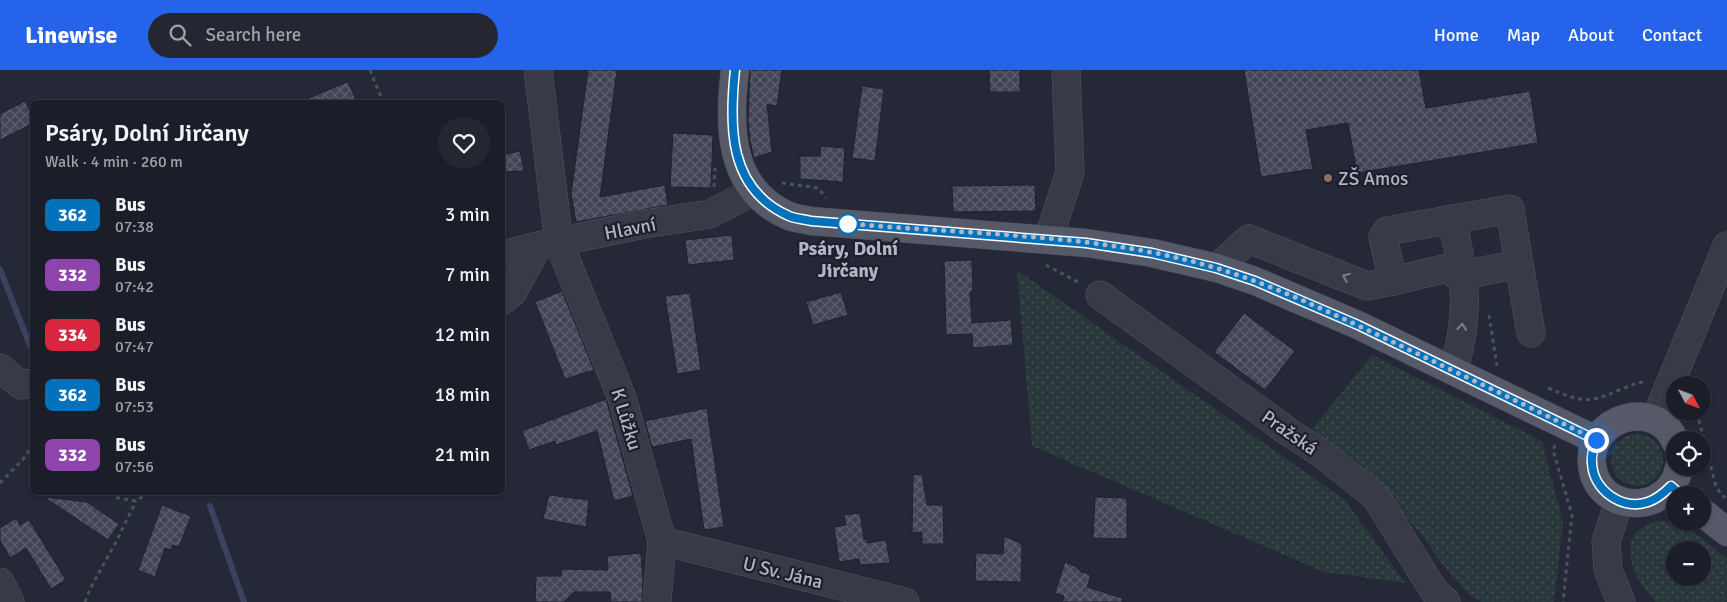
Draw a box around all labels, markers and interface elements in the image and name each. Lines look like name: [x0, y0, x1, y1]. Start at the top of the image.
search box: [148, 13, 498, 58]
text: Linewise: [25, 20, 118, 50]
icon: search: [166, 21, 194, 49]
text: Search here: [206, 23, 301, 47]
text: Home: [1434, 24, 1479, 46]
text: Map: [1507, 24, 1540, 46]
text: About: [1568, 24, 1614, 46]
text: Contact: [1642, 24, 1702, 46]
button: heart: [438, 117, 490, 169]
text: Psáry, Dolní Jirčany: [45, 118, 249, 148]
text: Walk · 4 min · 260 m: [45, 152, 183, 172]
place label: ZŠ Amos: [1338, 166, 1408, 191]
marker: ZŠ Amos: [1322, 172, 1334, 184]
text: Bus: [115, 193, 146, 217]
text: 3 min: [445, 203, 490, 227]
text: 362: [58, 204, 87, 226]
street label: Hlavní: [602, 212, 659, 246]
marker: Psáry, Dolní Jirčany: [837, 213, 859, 235]
text: 07:38: [115, 217, 154, 237]
place label: Psáry, Dolní Jirčany: [798, 237, 898, 283]
text: Bus: [115, 253, 146, 277]
text: 7 min: [445, 263, 490, 287]
text: 332: [58, 264, 87, 286]
one-way arrow: [1342, 273, 1351, 284]
text: 07:42: [115, 277, 154, 297]
text: Bus: [115, 313, 146, 337]
one-way arrow: [1457, 322, 1468, 330]
text: 12 min: [435, 323, 490, 347]
text: 334: [58, 324, 87, 346]
text: 07:47: [115, 337, 154, 357]
text: Bus: [115, 373, 146, 397]
north arrow: [1666, 376, 1711, 421]
map controls: [1666, 376, 1711, 586]
text: 18 min: [435, 383, 490, 407]
text: 362: [58, 384, 87, 406]
street label: K Lůžku: [605, 385, 647, 453]
text: 07:53: [115, 397, 154, 417]
street label: Pražská: [1257, 405, 1322, 461]
your location: [1584, 428, 1609, 453]
button: locate: [1666, 431, 1711, 476]
text: Bus: [115, 433, 146, 457]
text: 21 min: [435, 443, 490, 467]
text: 332: [58, 444, 87, 466]
text: 07:56: [115, 457, 154, 477]
button: +: [1666, 486, 1711, 531]
button: −: [1666, 541, 1711, 586]
street label: U Sv. Jána: [740, 551, 825, 594]

